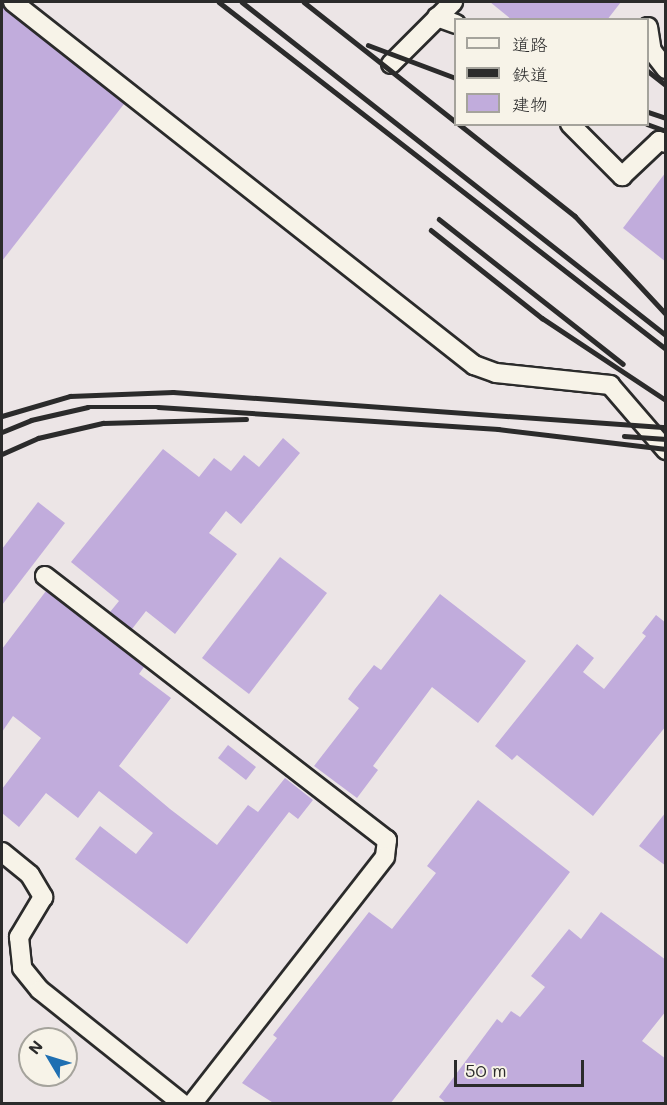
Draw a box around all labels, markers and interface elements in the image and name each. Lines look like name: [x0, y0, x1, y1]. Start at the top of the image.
legend: [454, 18, 649, 126]
text: 道路: [512, 32, 548, 56]
text: 鉄道: [512, 62, 548, 86]
text: 建物: [512, 92, 548, 116]
north arrow: [18, 1027, 78, 1087]
text: N: [23, 1036, 47, 1058]
scale bar: [457, 1048, 588, 1086]
text: 50 m: [465, 1058, 507, 1082]

